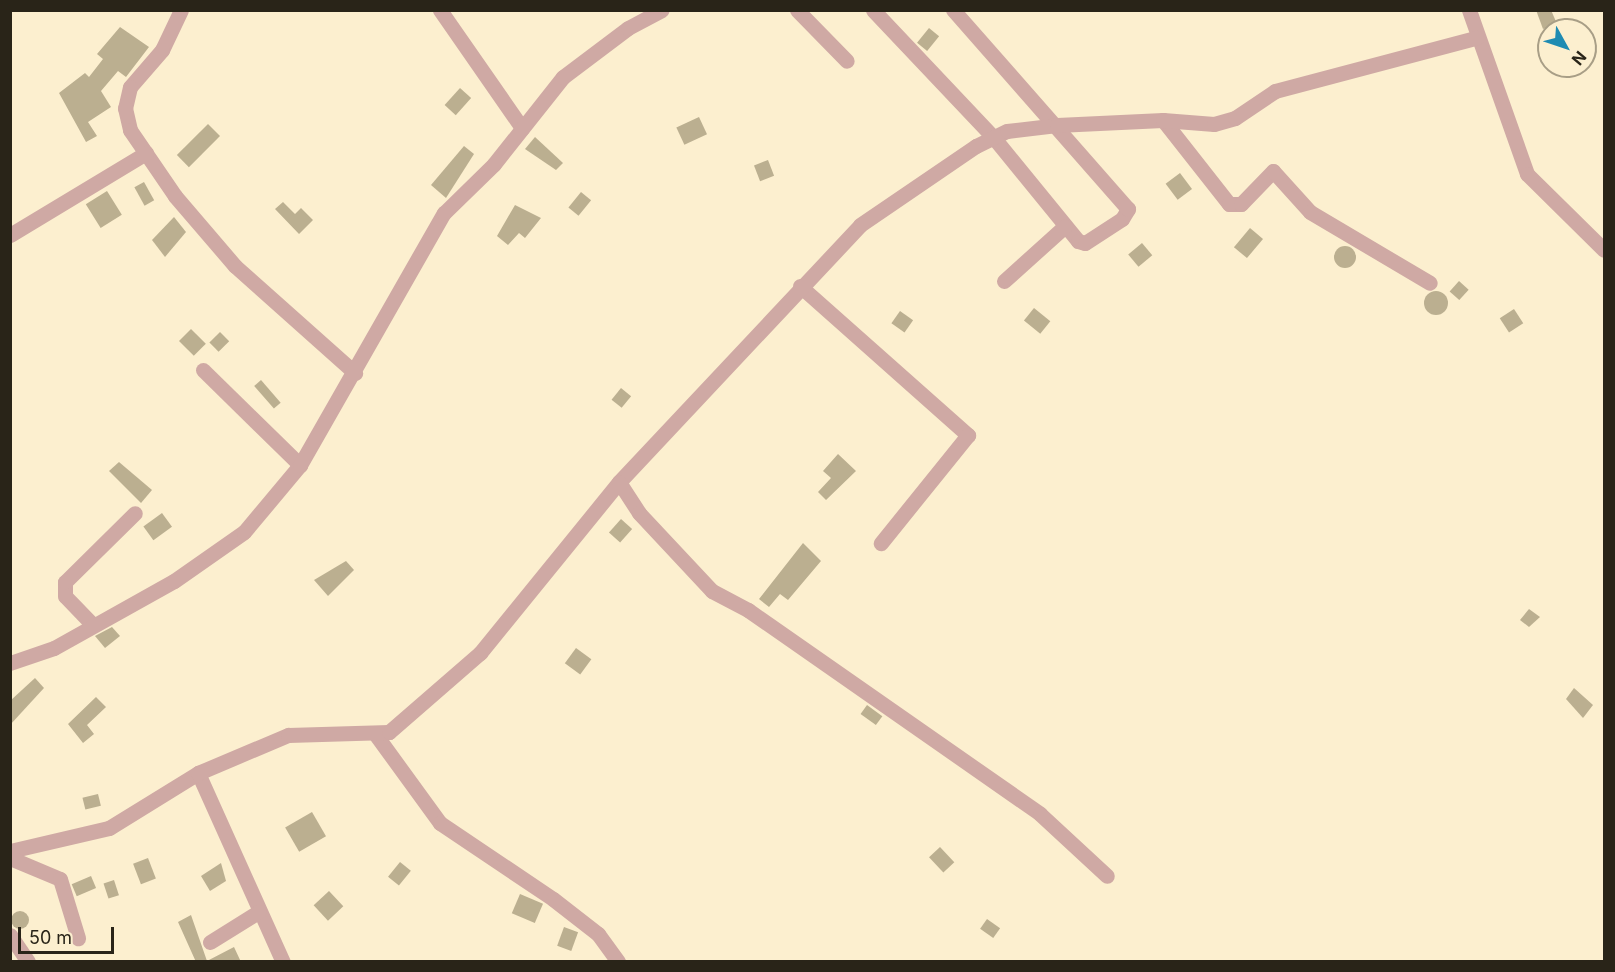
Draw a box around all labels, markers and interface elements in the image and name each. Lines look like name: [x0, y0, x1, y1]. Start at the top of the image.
north arrow: [1537, 18, 1597, 78]
text: N: [1568, 47, 1591, 69]
scale bar: [21, 915, 117, 953]
text: 50 m: [29, 927, 72, 948]

